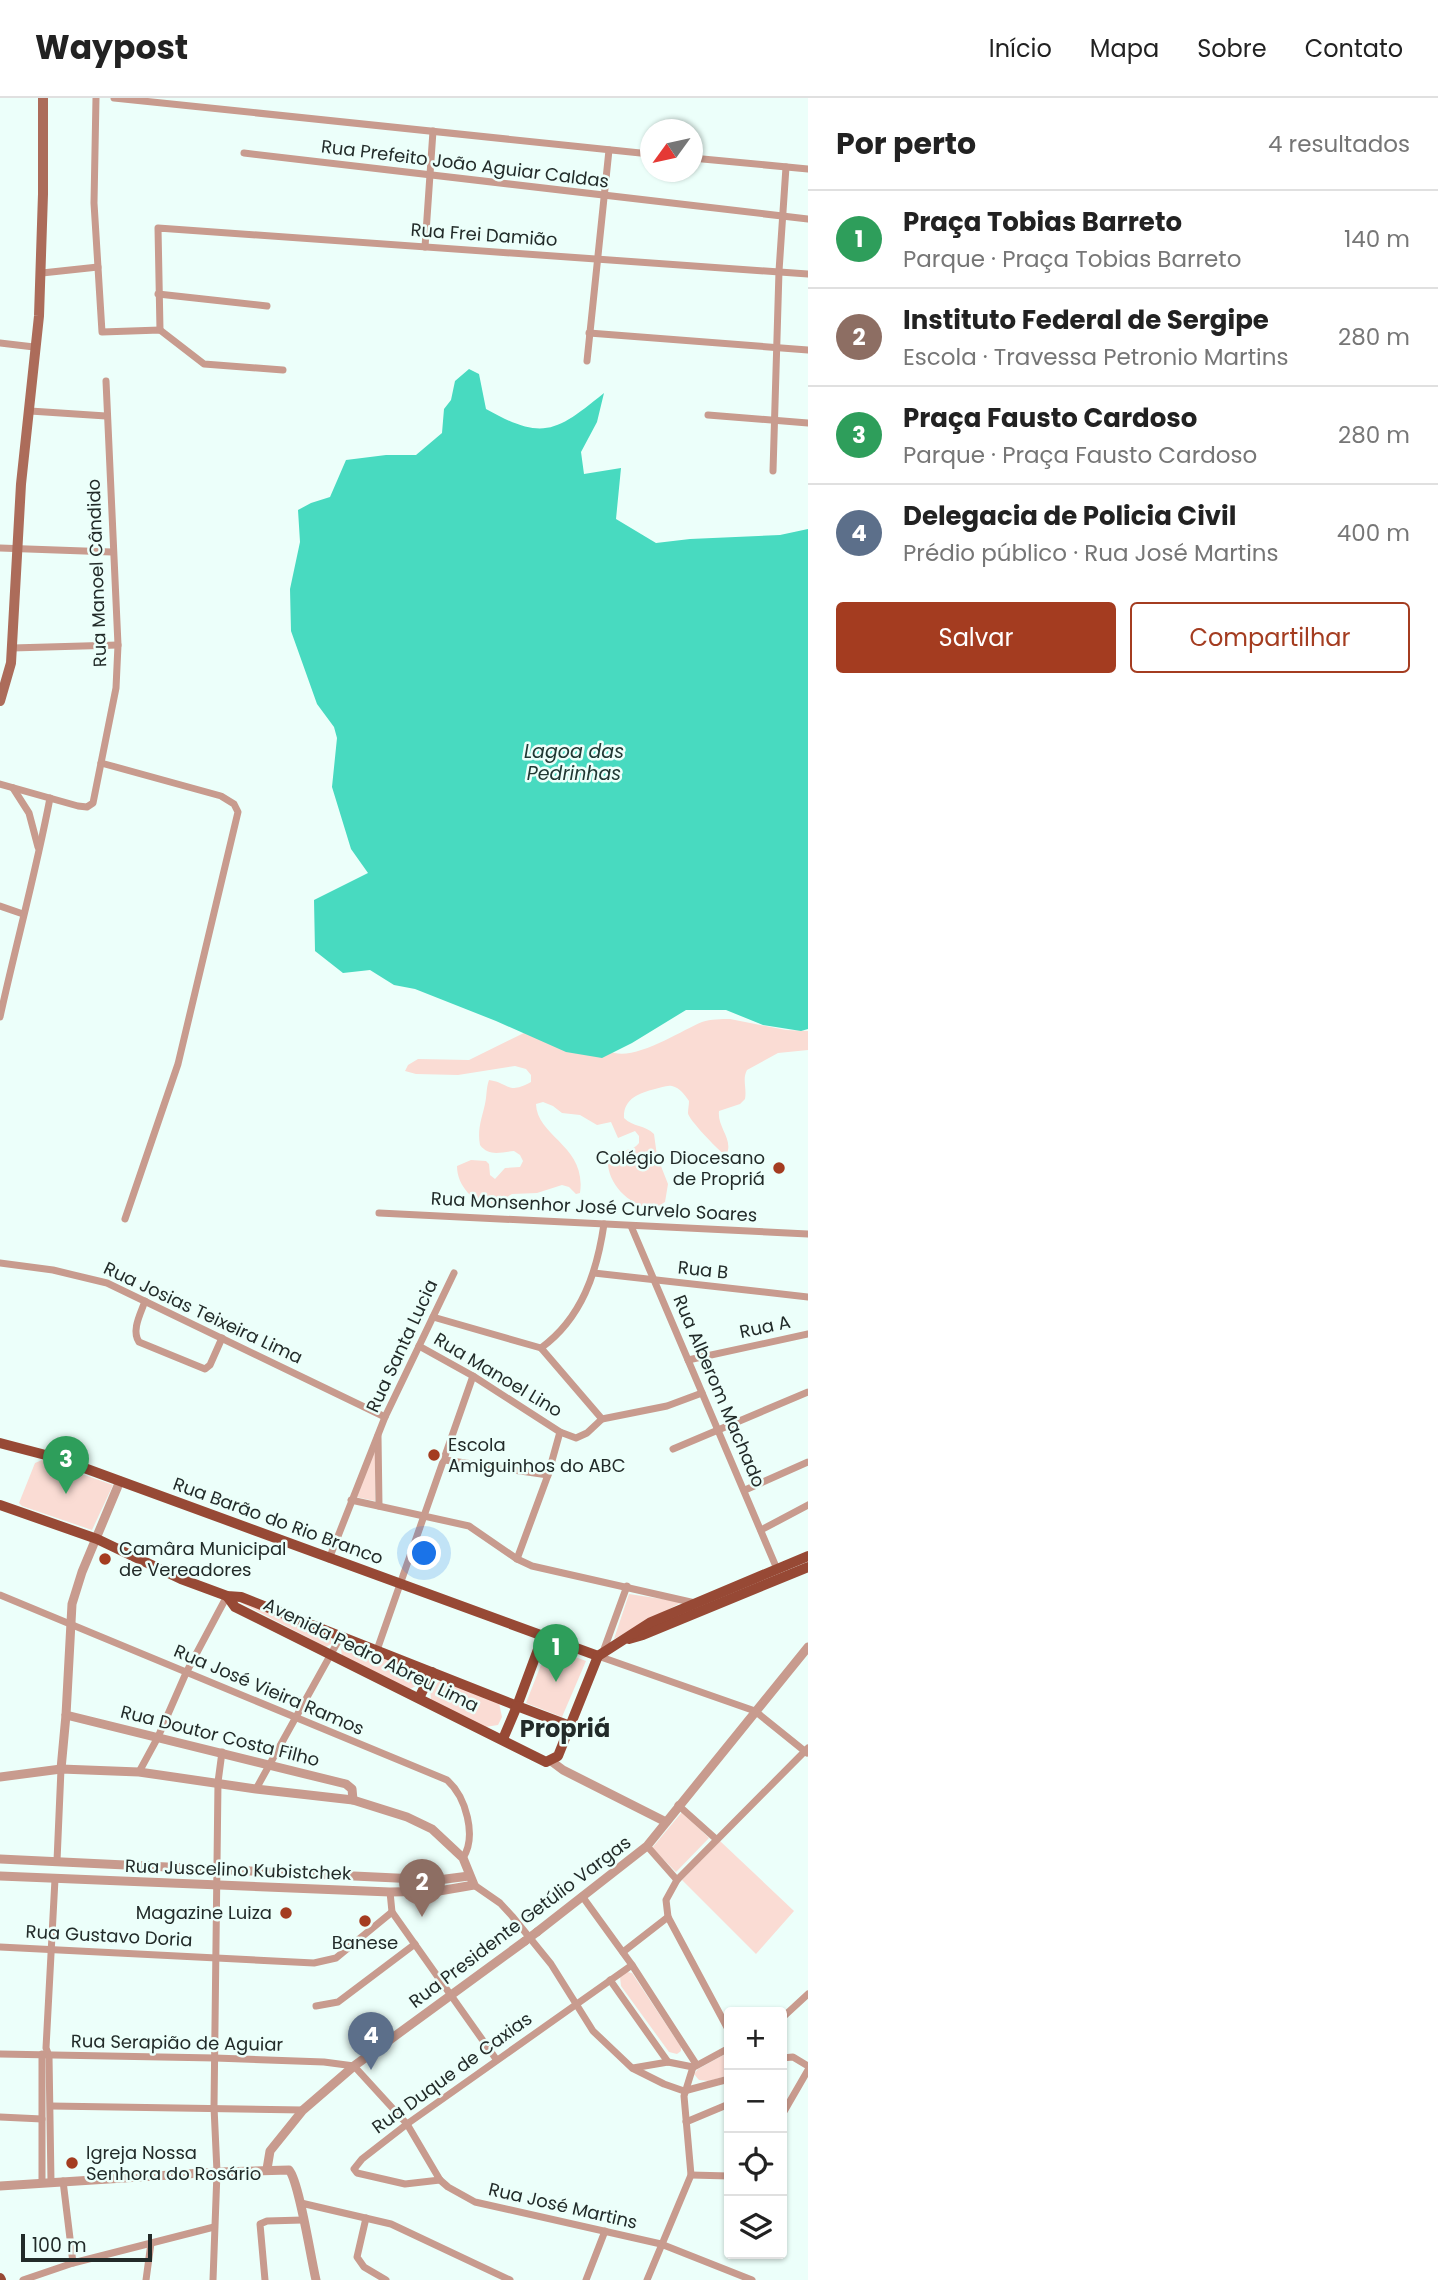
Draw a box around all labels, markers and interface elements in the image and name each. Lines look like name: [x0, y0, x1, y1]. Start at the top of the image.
text: Waypost: [35, 24, 188, 71]
text: Início: [989, 32, 1052, 65]
text: Mapa: [1090, 32, 1159, 65]
text: Sobre: [1197, 32, 1267, 65]
text: Contato: [1305, 32, 1403, 65]
north arrow: [640, 119, 703, 182]
text: Por perto: [836, 122, 976, 165]
text: 4 resultados: [1268, 128, 1410, 160]
street label: Rua Prefeito João Aguiar Caldas: [320, 133, 610, 194]
text: Praça Tobias Barreto: [903, 204, 1182, 240]
street label: Rua Frei Damião: [410, 217, 558, 252]
text: 1: [855, 223, 863, 255]
text: 140 m: [1344, 223, 1410, 255]
text: Parque · Praça Tobias Barreto: [903, 243, 1241, 275]
text: Instituto Federal de Sergipe: [903, 302, 1269, 338]
text: 2: [852, 321, 866, 353]
text: 280 m: [1338, 321, 1410, 353]
text: Escola · Travessa Petronio Martins: [903, 341, 1288, 373]
text: Praça Fausto Cardoso: [903, 400, 1197, 436]
text: 3: [852, 419, 866, 451]
text: 280 m: [1338, 419, 1410, 451]
text: Parque · Praça Fausto Cardoso: [903, 439, 1257, 471]
street label: Rua Manoel Cândido: [81, 478, 112, 668]
text: Delegacia de Policia Civil: [903, 498, 1236, 534]
text: 4: [851, 517, 867, 549]
text: 400 m: [1337, 517, 1410, 549]
text: Prédio público · Rua José Martins: [903, 537, 1279, 569]
button: Salvar: [836, 602, 1116, 673]
button: Compartilhar: [1130, 602, 1410, 673]
water label: Lagoa das Pedrinhas: [524, 738, 624, 787]
place label: Colégio Diocesano de Propriá: [596, 1145, 765, 1191]
marker: Colégio Diocesano de Propriá: [771, 1160, 787, 1176]
street label: Rua Monsenhor José Curvelo Soares: [430, 1185, 758, 1228]
street label: Rua B: [677, 1254, 729, 1285]
street label: Rua Josias Teixeira Lima: [100, 1255, 307, 1370]
street label: Rua Santa Lucia: [360, 1275, 443, 1416]
street label: Rua Alberom Machado: [668, 1291, 771, 1491]
street label: Rua A: [737, 1309, 793, 1344]
street label: Rua Manoel Lino: [429, 1326, 567, 1423]
place label: Escola Amiguinhos do ABC: [448, 1432, 626, 1478]
pin: 3: [43, 1436, 89, 1494]
marker: Escola Amiguinhos do ABC: [426, 1447, 442, 1463]
street label: Rua Barão do Rio Branco: [170, 1471, 387, 1570]
place label: Camâra Municipal de Vereadores: [119, 1536, 287, 1582]
your location: [407, 1536, 441, 1570]
marker: Camâra Municipal de Vereadores: [97, 1551, 113, 1567]
street label: Avenida Pedro Abreu Lima: [259, 1591, 483, 1718]
pin: 1: [533, 1624, 579, 1682]
street label: Rua José Vieira Ramos: [170, 1638, 368, 1741]
street label: Rua Doutor Costa Filho: [118, 1699, 322, 1772]
district label: Propriá: [520, 1712, 610, 1745]
street label: Rua Presidente Getúlio Vargas: [404, 1830, 636, 2013]
street label: Rua Juscelino Kubistchek: [124, 1853, 352, 1886]
pin: 2: [399, 1859, 445, 1917]
place label: Magazine Luiza: [136, 1900, 272, 1925]
marker: Magazine Luiza: [278, 1905, 294, 1921]
marker: Banese: [357, 1913, 373, 1929]
street label: Rua Gustavo Doria: [25, 1919, 193, 1952]
place label: Banese: [332, 1930, 398, 1955]
street label: Rua Duque de Caxias: [367, 2006, 537, 2139]
map controls: [724, 2007, 787, 2259]
button: +: [724, 2007, 787, 2070]
pin: 4: [348, 2012, 394, 2070]
street label: Rua Serapião de Aguiar: [71, 2028, 284, 2057]
button: −: [724, 2070, 787, 2133]
button: locate: [724, 2133, 787, 2196]
place label: Igreja Nossa Senhora do Rosário: [86, 2140, 261, 2186]
marker: Igreja Nossa Senhora do Rosário: [64, 2155, 80, 2171]
street label: Rua José Martins: [486, 2176, 640, 2235]
button: layers: [724, 2196, 787, 2259]
scale bar: [21, 2231, 152, 2263]
text: 100 m: [32, 2232, 87, 2259]

